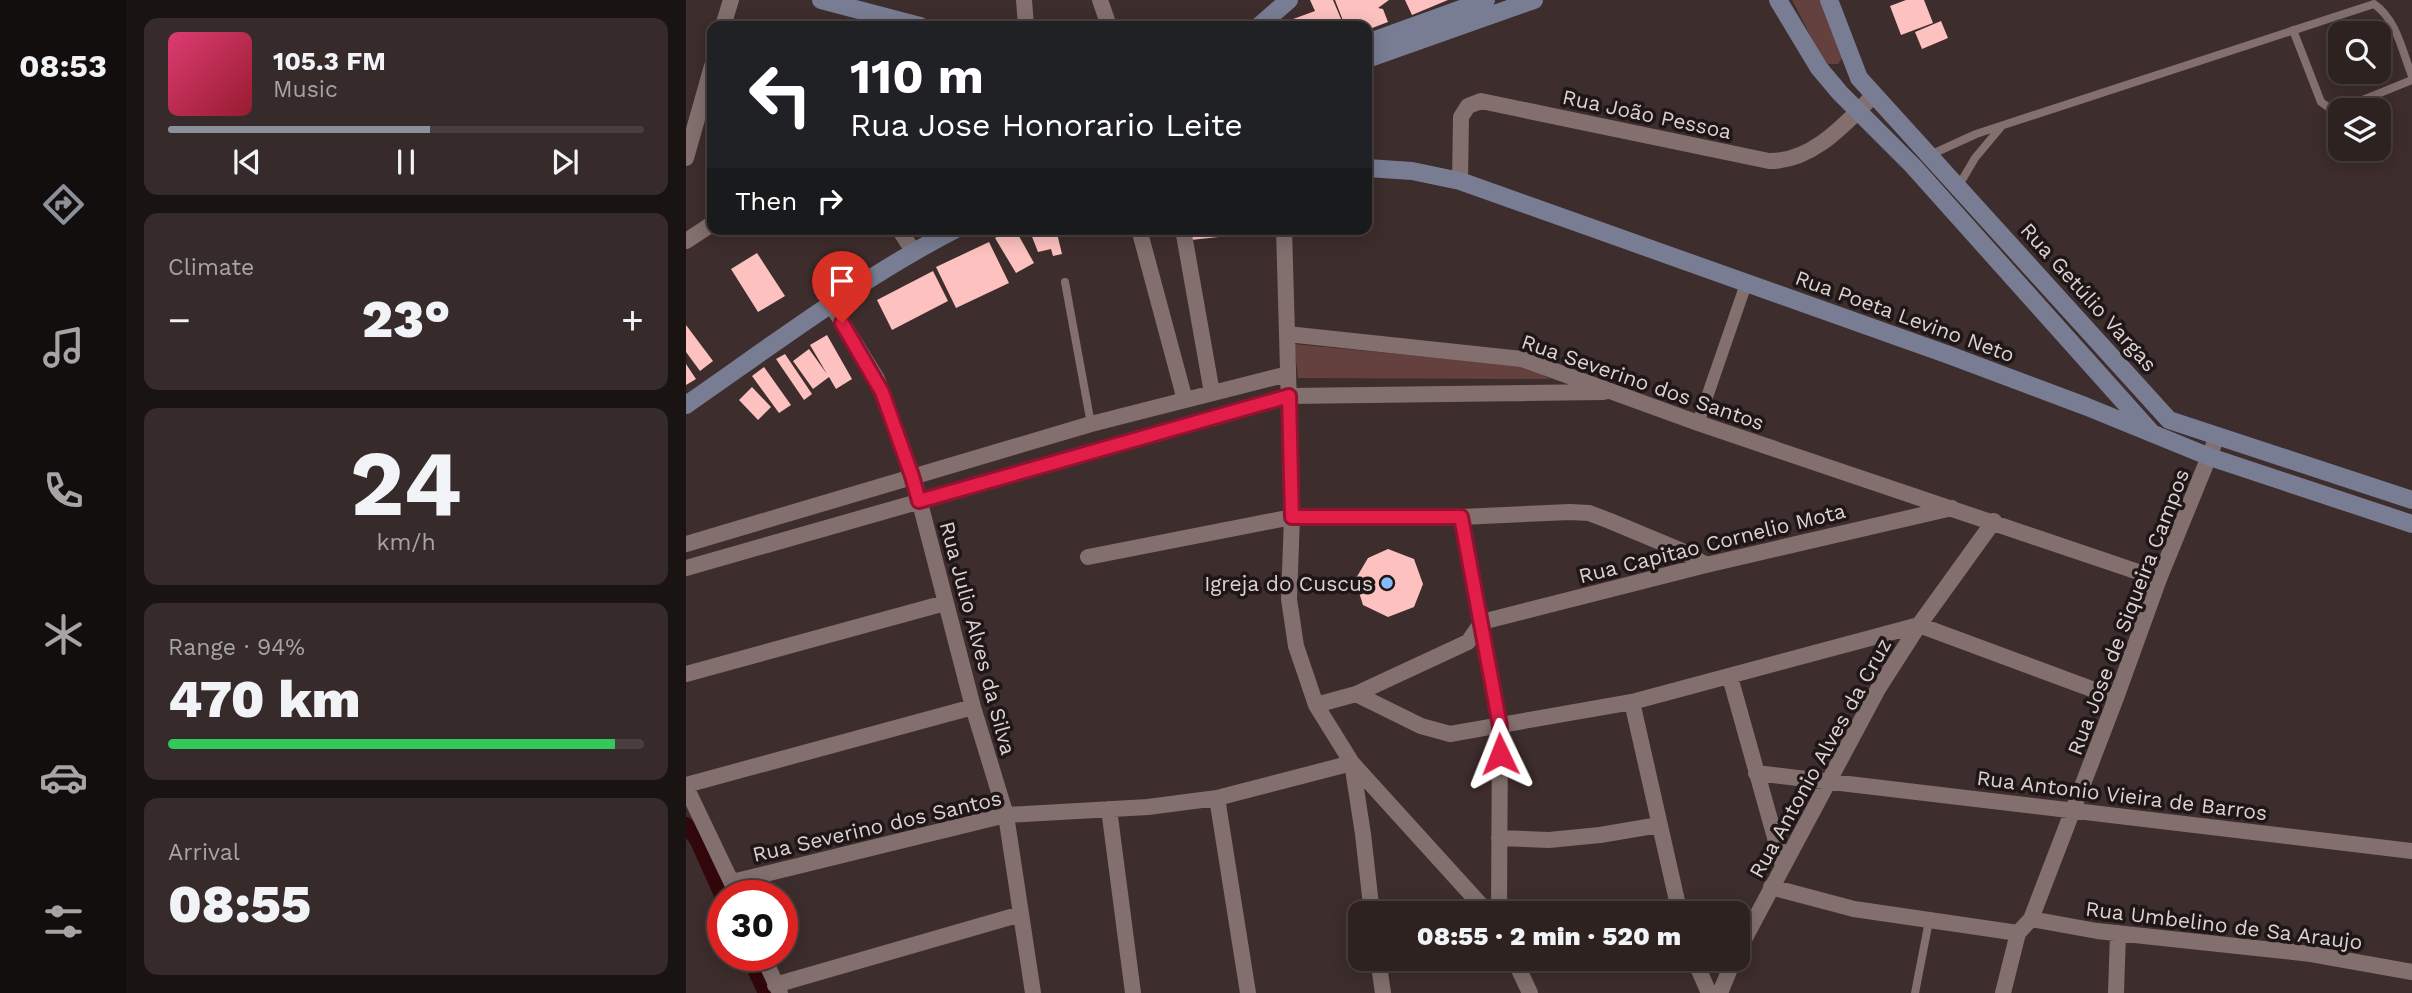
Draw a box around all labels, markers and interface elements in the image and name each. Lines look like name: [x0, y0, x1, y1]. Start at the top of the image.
map controls: [2328, 21, 2391, 161]
button: search: [2328, 21, 2391, 84]
text: 105.3 FM: [273, 46, 386, 76]
text: 08:53: [19, 47, 107, 85]
text: 110 m: [850, 47, 984, 105]
icon: left: [735, 49, 826, 140]
text: Music: [273, 76, 338, 103]
street label: Rua João Pessoa: [1560, 84, 1734, 144]
button: layers: [2328, 98, 2391, 161]
text: Rua Jose Honorario Leite: [850, 106, 1243, 144]
icon: previous: [228, 143, 266, 181]
icon: pause: [387, 143, 425, 181]
icon: next: [546, 143, 584, 181]
icon: directions: [39, 180, 88, 229]
icon: right: [811, 182, 849, 220]
text: Then: [735, 186, 797, 216]
street label: Rua Getúlio Vargas: [2016, 217, 2162, 377]
pin: [812, 251, 872, 323]
text: Climate: [168, 254, 254, 281]
icon: arrive: [823, 262, 861, 300]
street label: Rua Poeta Levino Neto: [1792, 265, 2018, 367]
text: 23°: [362, 289, 450, 350]
text: −: [168, 298, 191, 342]
text: +: [621, 298, 644, 342]
icon: music: [39, 323, 88, 372]
street label: Rua Severino dos Santos: [1518, 329, 1768, 435]
text: 24: [350, 430, 462, 537]
street label: Rua Jose de Siqueira Campos: [2062, 465, 2194, 759]
icon: phone: [39, 466, 88, 515]
street label: Rua Capitao Cornelio Mota: [1576, 498, 1848, 588]
street label: Rua Julio Alves da Silva: [935, 519, 1021, 758]
text: km/h: [376, 529, 436, 556]
place label: Igreja do Cuscus: [1204, 571, 1373, 596]
marker: Igreja do Cuscus: [1379, 575, 1395, 591]
icon: climate: [39, 610, 88, 659]
text: Range · 94%: [168, 634, 305, 661]
street label: Rua Antonio Alves da Cruz: [1744, 634, 1896, 882]
text: 470 km: [168, 669, 361, 730]
position arrow: [1463, 717, 1537, 791]
icon: car: [39, 753, 88, 802]
street label: Rua Antonio Vieira de Barros: [1975, 765, 2269, 825]
street label: Rua Severino dos Santos: [750, 785, 1004, 867]
text: Arrival: [168, 839, 240, 866]
text: 08:55: [168, 874, 311, 935]
speed limit sign: 30: [707, 880, 798, 971]
street label: Rua Umbelino de Sa Araujo: [2084, 896, 2364, 954]
icon: filters: [39, 897, 88, 946]
text: 08:55 · 2 min · 520 m: [1417, 921, 1681, 951]

